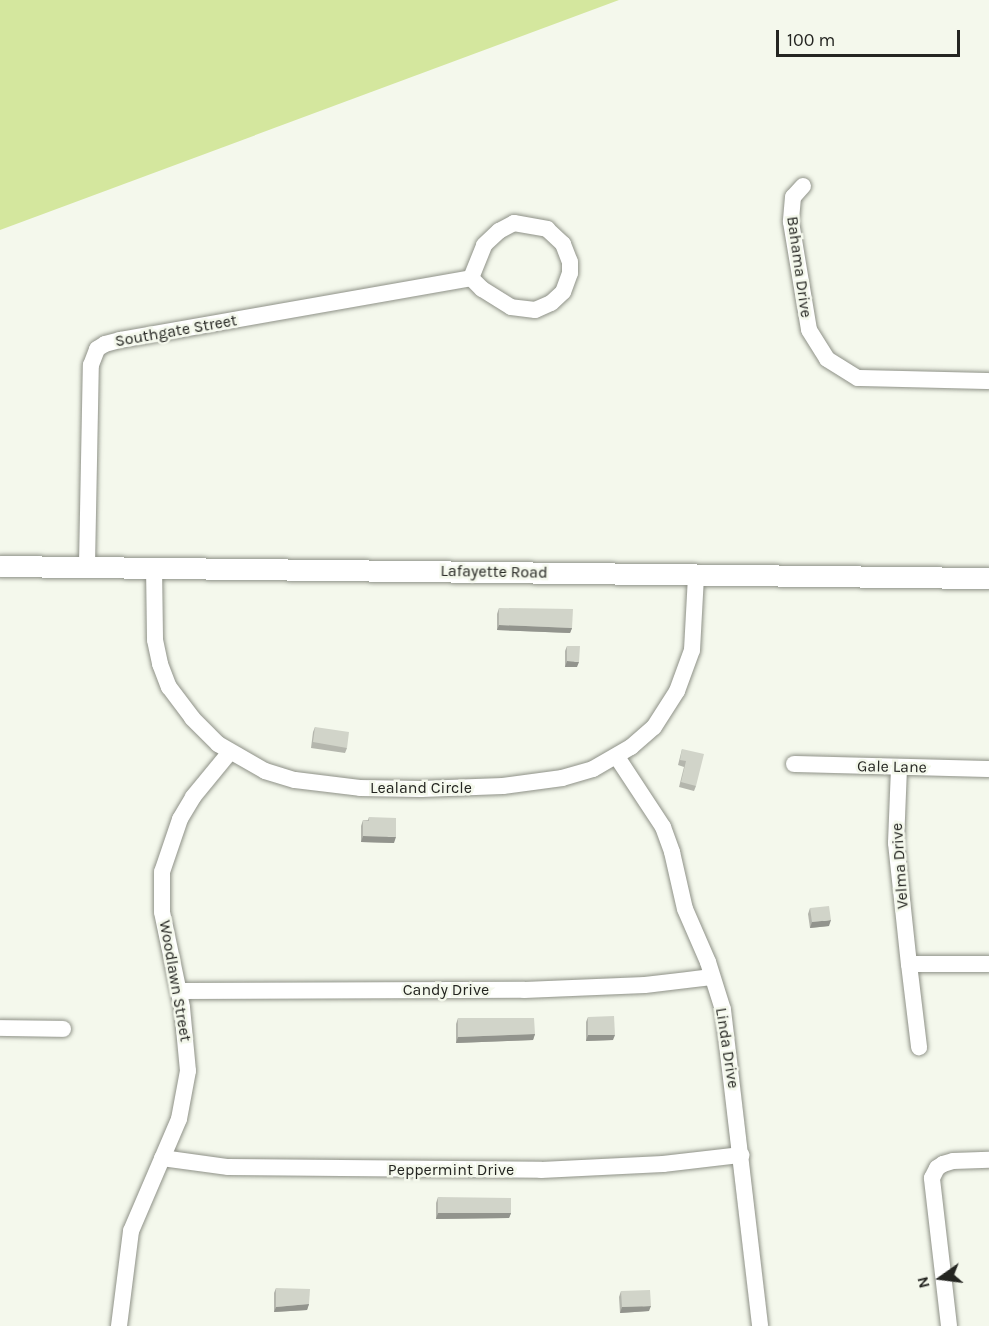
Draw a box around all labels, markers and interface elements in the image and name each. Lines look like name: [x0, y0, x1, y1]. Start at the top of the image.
scale bar: [779, 18, 964, 56]
text: 100 m: [787, 29, 835, 51]
street label: Bahama Drive: [782, 215, 816, 319]
street label: Southgate Street: [113, 311, 239, 351]
street label: Lafayette Road: [440, 561, 548, 583]
street label: Gale Lane: [857, 757, 927, 777]
street label: Lealand Circle: [370, 778, 472, 798]
street label: Velma Drive: [887, 822, 913, 910]
street label: Woodlawn Street: [155, 919, 195, 1043]
street label: Candy Drive: [403, 980, 489, 1000]
street label: Linda Drive: [711, 1006, 743, 1090]
street label: Peppermint Drive: [388, 1160, 514, 1180]
north arrow: [911, 1248, 971, 1308]
text: N: [912, 1275, 934, 1290]

